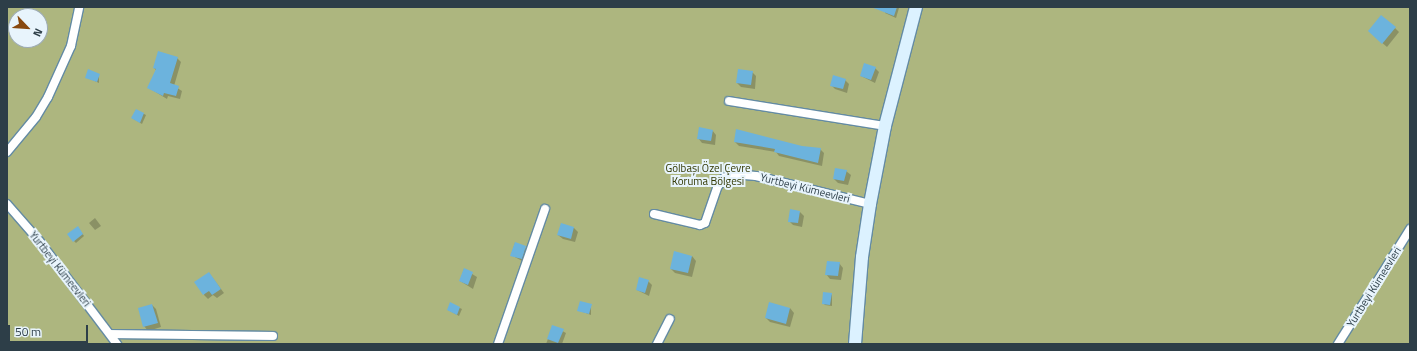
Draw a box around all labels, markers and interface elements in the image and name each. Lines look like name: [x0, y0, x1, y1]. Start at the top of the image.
north arrow: [8, 8, 48, 48]
text: N: [29, 26, 47, 39]
park label: Gölbaşı Özel Çevre Koruma Bölgesi: [666, 162, 750, 188]
street label: Yurtbeyi Kümeevleri: [759, 170, 851, 206]
street label: Yurtbeyi Kümeevleri: [26, 229, 94, 309]
street label: Yurtbeyi Kümeevleri: [1344, 245, 1404, 329]
scale bar: [10, 317, 90, 343]
text: 50 m: [15, 322, 41, 341]

